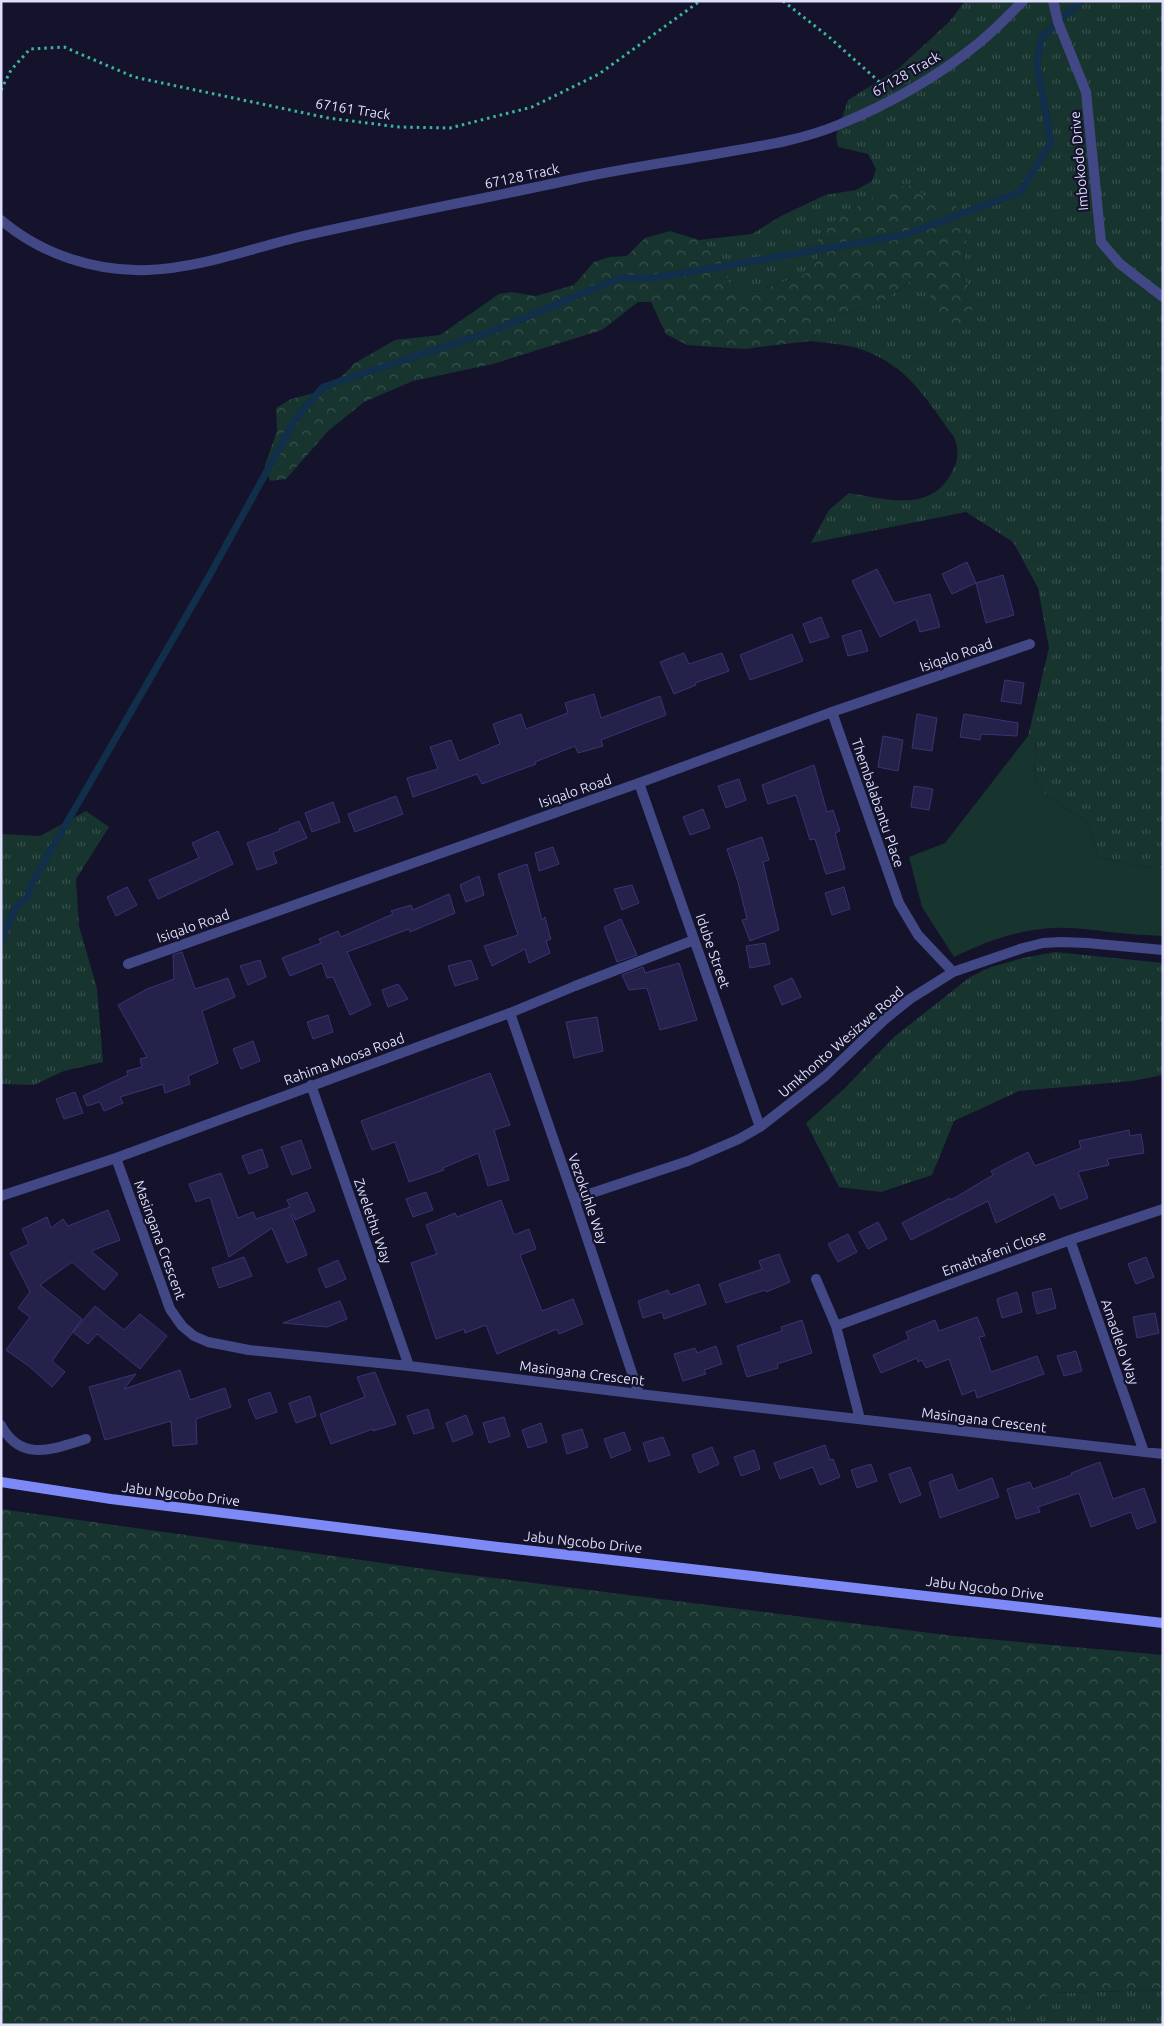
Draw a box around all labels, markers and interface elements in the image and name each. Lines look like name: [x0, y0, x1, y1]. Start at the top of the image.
street label: 67128 Track: [869, 48, 943, 100]
street label: 67161 Track: [314, 95, 392, 123]
street label: Imbokodo Drive: [1067, 111, 1091, 211]
street label: 67128 Track: [483, 160, 561, 192]
street label: Isiqalo Road: [918, 635, 994, 675]
street label: Thembalabantu Place: [848, 736, 908, 870]
street label: Isiqalo Road: [537, 771, 613, 811]
street label: Isiqalo Road: [155, 906, 231, 946]
street label: Idube Street: [693, 912, 733, 991]
street label: Umkhonto Wesizwe Road: [775, 983, 907, 1101]
street label: Rahima Moosa Road: [282, 1030, 406, 1088]
street label: Vezokuhle Way: [565, 1152, 611, 1247]
street label: Zwelethu Way: [351, 1176, 395, 1266]
street label: Masingana Crescent: [131, 1178, 189, 1302]
street label: Emathafeni Close: [940, 1227, 1048, 1279]
street label: Amadlelo Way: [1098, 1297, 1142, 1387]
street label: Masingana Crescent: [519, 1357, 646, 1389]
street label: Masingana Crescent: [921, 1404, 1048, 1436]
street label: Jabu Ngcobo Drive: [121, 1479, 241, 1509]
street label: Jabu Ngcobo Drive: [523, 1528, 643, 1556]
street label: Jabu Ngcobo Drive: [925, 1573, 1045, 1603]

